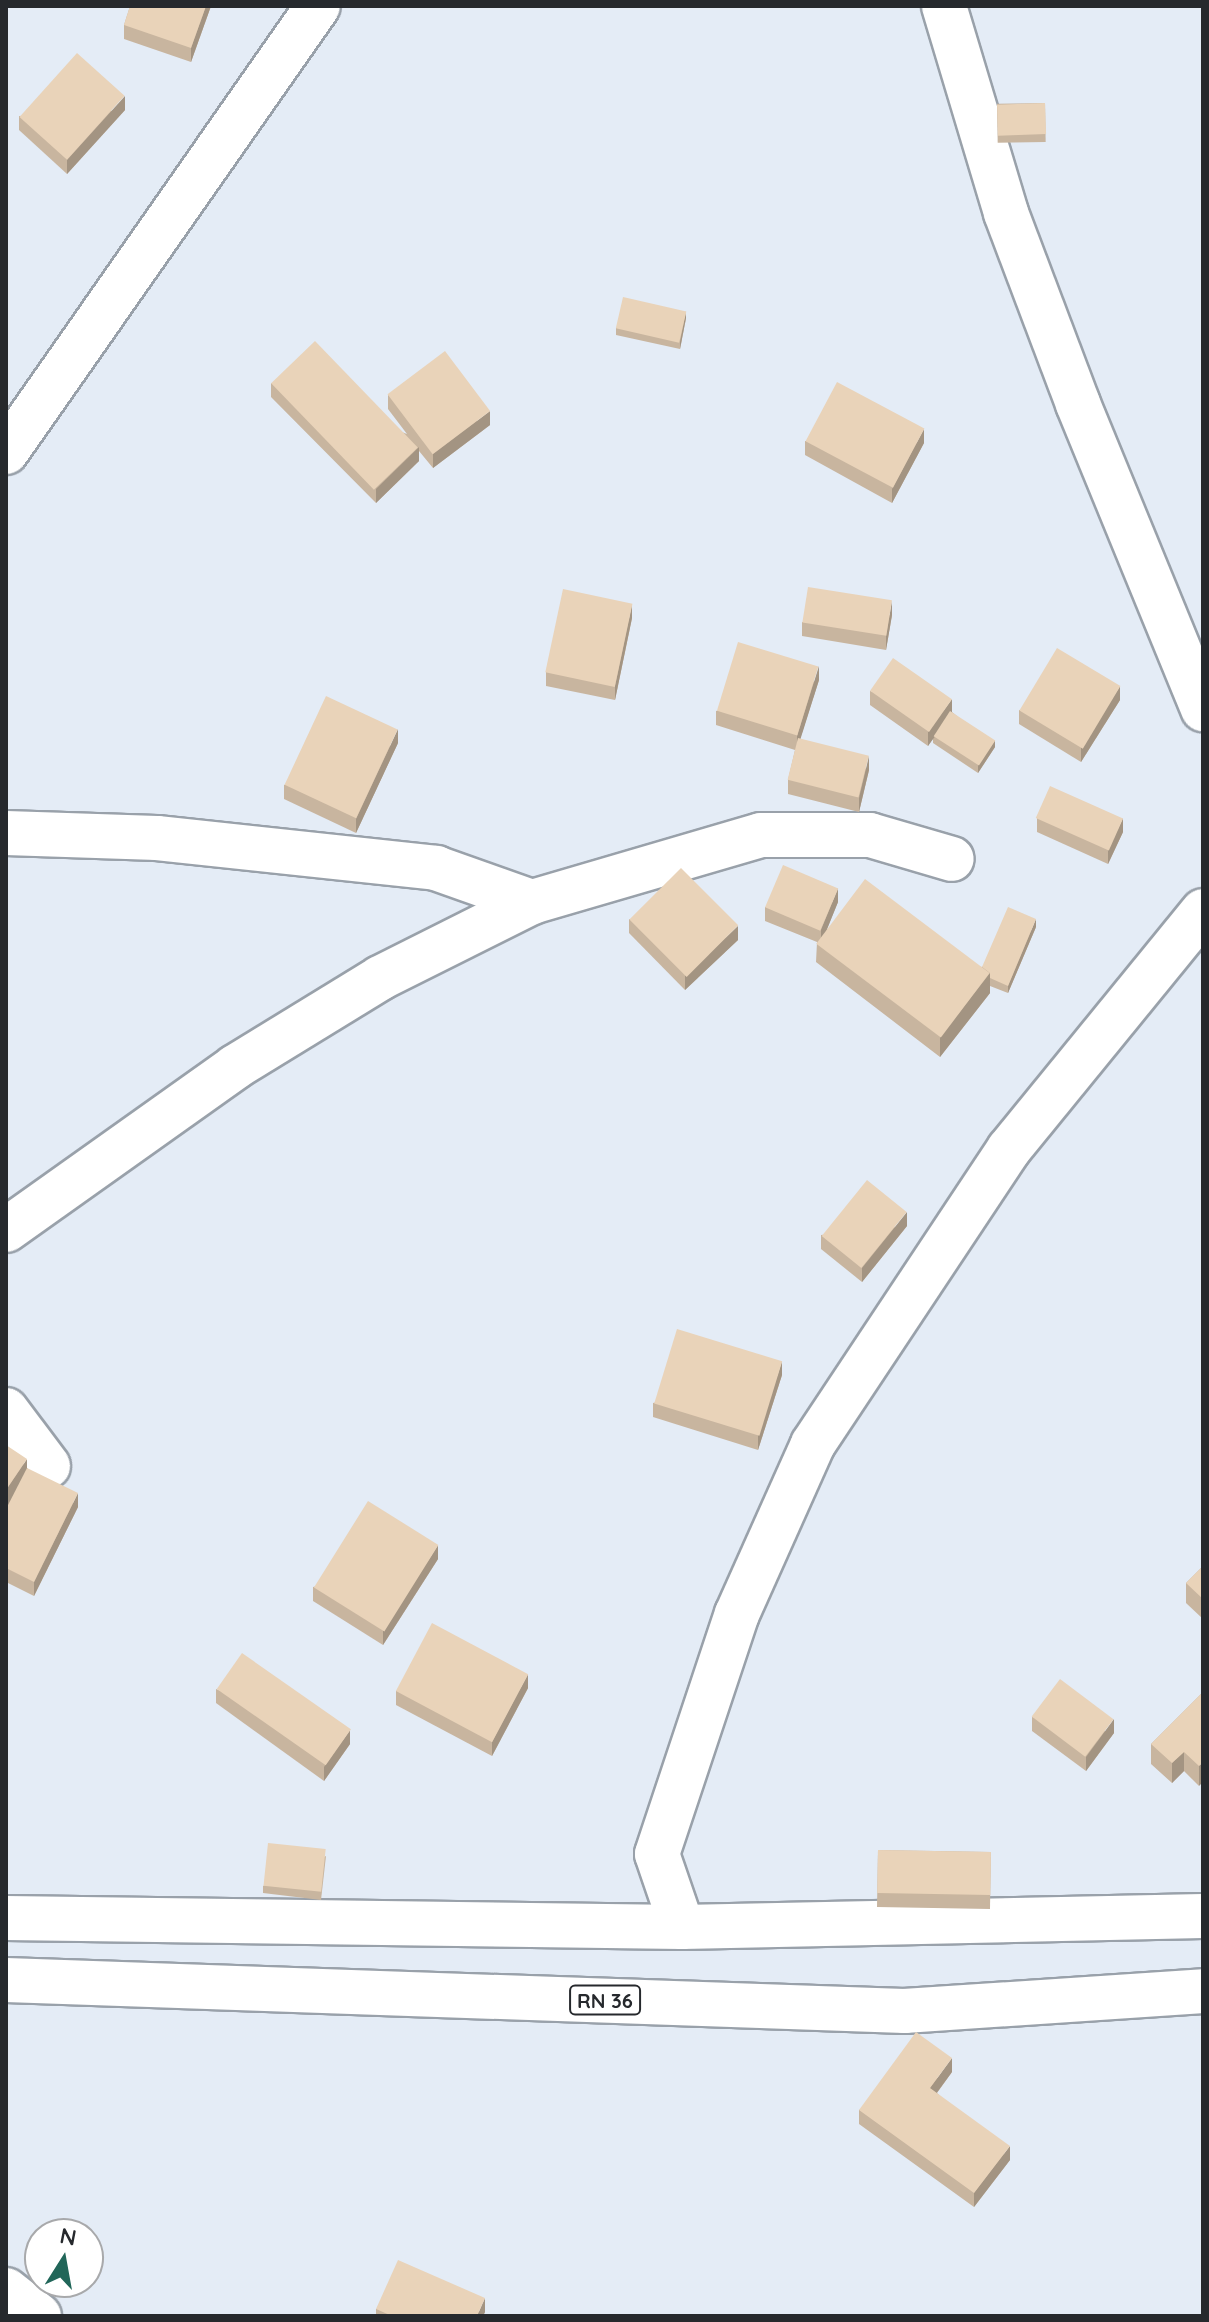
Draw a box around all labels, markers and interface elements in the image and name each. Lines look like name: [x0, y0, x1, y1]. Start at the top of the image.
road number: RN 36: [569, 1984, 641, 2016]
north arrow: [24, 2218, 104, 2298]
text: N: [58, 2221, 79, 2252]

